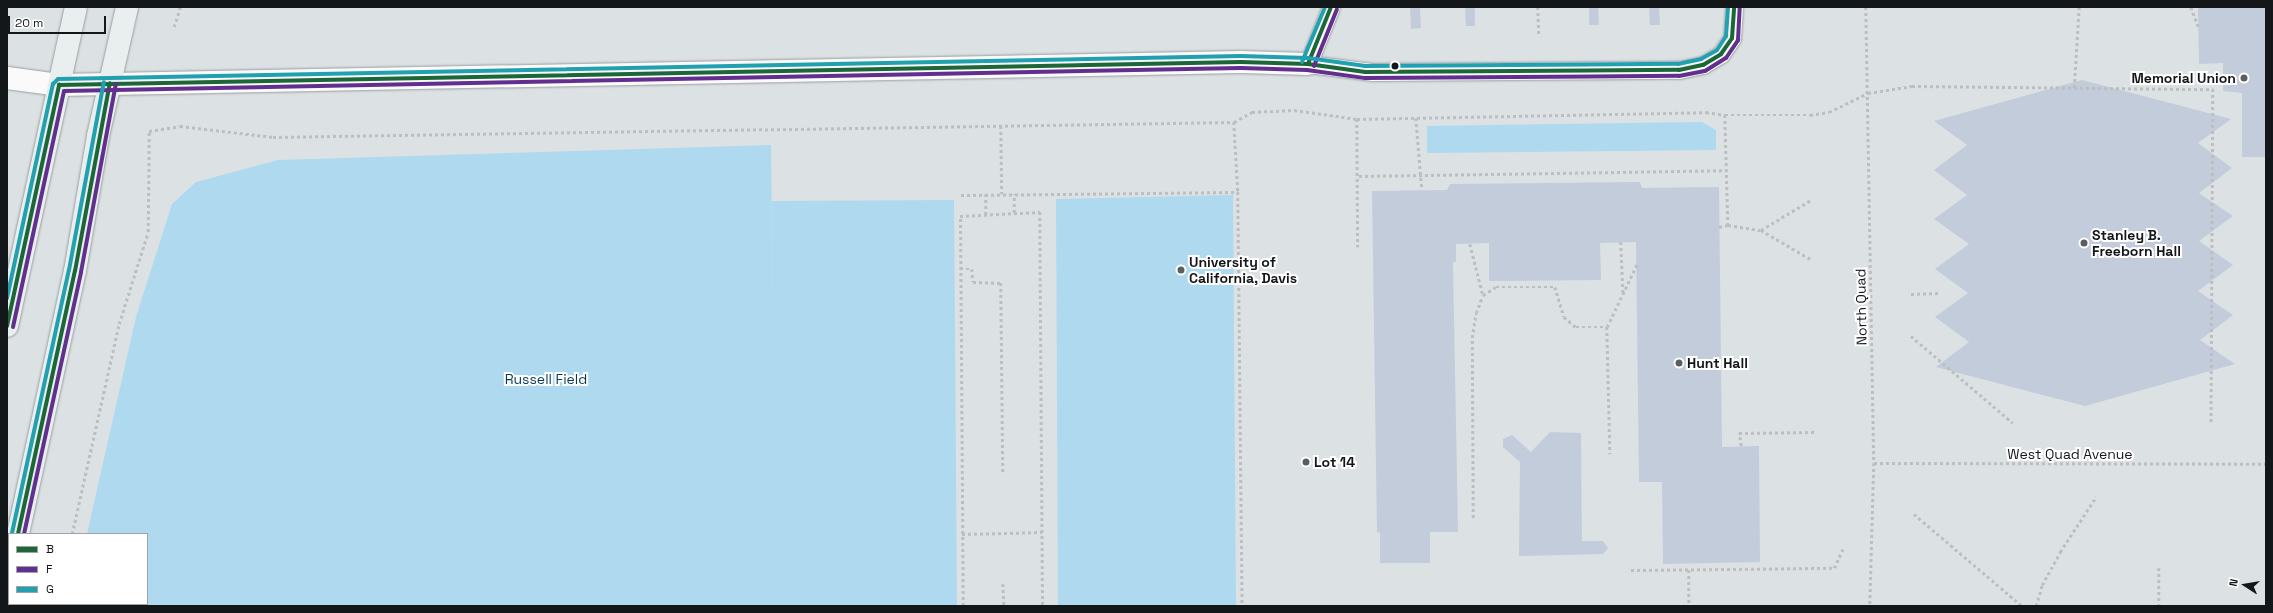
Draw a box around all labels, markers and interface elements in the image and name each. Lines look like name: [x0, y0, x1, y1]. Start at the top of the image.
scale bar: [10, 8, 108, 34]
text: 20 m: [15, 15, 43, 31]
unlabelled marker: [1390, 61, 1400, 71]
place label: Memorial Union: [2131, 70, 2236, 86]
marker: Memorial Union: [2239, 73, 2249, 83]
place label: Stanley B. Freeborn Hall: [2092, 227, 2181, 260]
marker: Stanley B. Freeborn Hall: [2079, 238, 2089, 248]
place label: University of California, Davis: [1189, 254, 1297, 286]
marker: University of California, Davis: [1176, 265, 1186, 275]
street label: North Quad: [1852, 269, 1870, 345]
place label: Hunt Hall: [1687, 355, 1748, 371]
marker: Hunt Hall: [1674, 358, 1684, 368]
park label: Russell Field: [505, 371, 587, 387]
street label: West Quad Avenue: [2007, 446, 2133, 462]
place label: Lot 14: [1314, 454, 1355, 470]
marker: Lot 14: [1301, 457, 1311, 467]
legend: [8, 533, 148, 605]
text: B: [46, 541, 54, 557]
text: F: [46, 561, 52, 577]
north arrow: [2225, 565, 2265, 605]
text: N: [2226, 577, 2241, 588]
text: G: [46, 581, 54, 597]

